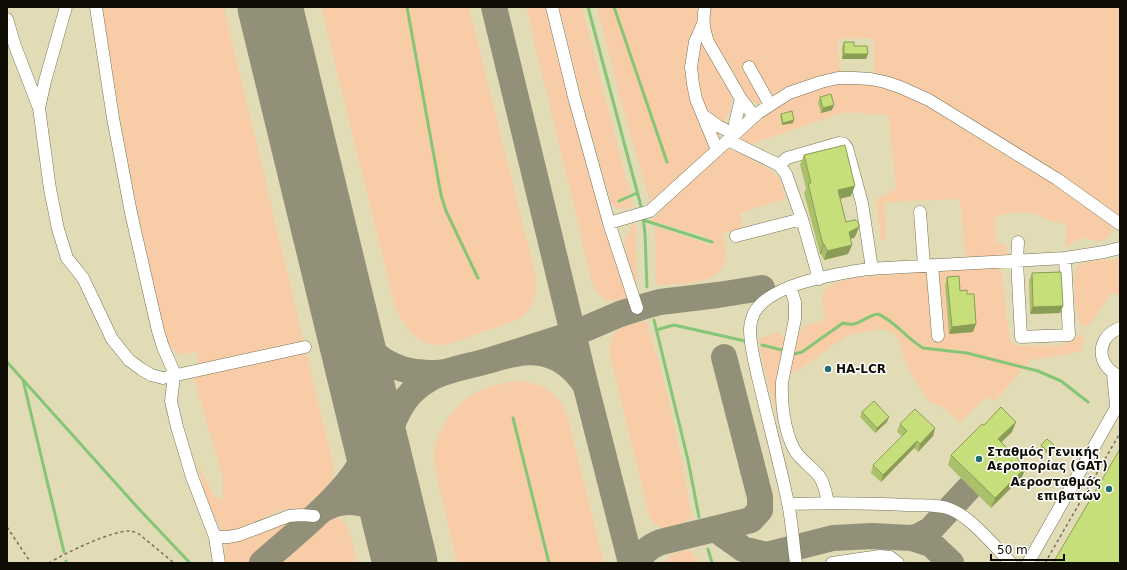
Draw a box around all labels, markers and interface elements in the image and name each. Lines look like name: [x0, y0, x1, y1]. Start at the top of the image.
place label: HA-LCR: [836, 362, 886, 376]
marker: HA-LCR: [823, 364, 833, 374]
place label: Σταθμός Γενικής Αεροπορίας (GAT): [987, 445, 1108, 473]
marker: Σταθμός Γενικής Αεροπορίας (GAT): [974, 454, 984, 464]
place label: Αεροσταθμός επιβατών: [1011, 475, 1101, 503]
marker: Αεροσταθμός επιβατών: [1104, 484, 1114, 494]
scale bar: [991, 536, 1064, 562]
text: 50 m: [997, 543, 1028, 557]

